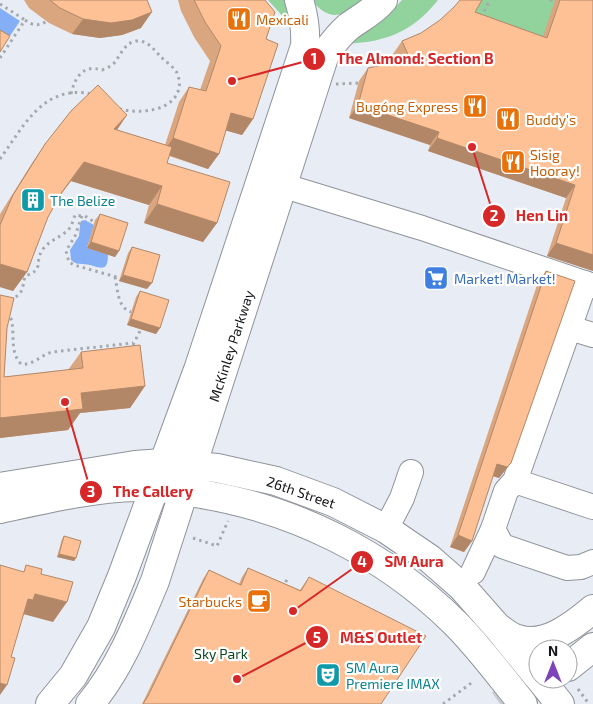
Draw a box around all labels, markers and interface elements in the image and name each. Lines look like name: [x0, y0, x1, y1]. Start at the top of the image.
restaurant icon: Mexicali: [226, 6, 252, 32]
place label: Mexicali: [256, 11, 309, 28]
callout: The Almond: Section B: [302, 44, 504, 74]
text: 1: [311, 49, 317, 67]
text: The Almond: Section B: [336, 49, 494, 67]
restaurant icon: Bugóng Express: [462, 93, 488, 119]
place label: Bugóng Express: [356, 98, 458, 115]
restaurant icon: Buddy's: [495, 106, 521, 132]
place label: Buddy's: [526, 111, 576, 128]
place label: Sisig Hooray!: [530, 146, 580, 179]
restaurant icon: Sisig Hooray!: [500, 149, 526, 175]
building icon: The Belize: [20, 187, 46, 213]
place label: The Belize: [50, 192, 115, 209]
callout: Hen Lin: [481, 201, 578, 231]
text: 2: [490, 206, 499, 224]
text: Hen Lin: [516, 206, 568, 224]
supermarket icon: Market! Market!: [423, 265, 449, 291]
place label: Market! Market!: [454, 270, 555, 287]
street label: McKinley Parkway: [205, 288, 257, 404]
street label: 26th Street: [264, 472, 338, 512]
callout: The Callery: [78, 477, 203, 507]
text: 3: [87, 482, 95, 500]
text: The Callery: [113, 482, 194, 501]
callout: SM Aura: [349, 547, 454, 577]
text: 4: [357, 552, 367, 570]
text: SM Aura: [384, 552, 444, 570]
cafe icon: Starbucks: [246, 588, 272, 614]
place label: Starbucks: [179, 593, 242, 610]
callout: M&S Outlet: [305, 622, 432, 652]
text: 5: [313, 628, 321, 646]
text: M&S Outlet: [340, 628, 422, 646]
north arrow: [528, 639, 578, 689]
text: N: [548, 642, 558, 659]
park label: Sky Park: [194, 645, 248, 662]
place label: SM Aura Premiere IMAX: [346, 659, 440, 692]
theatre icon: SM Aura Premiere IMAX: [315, 662, 341, 688]

